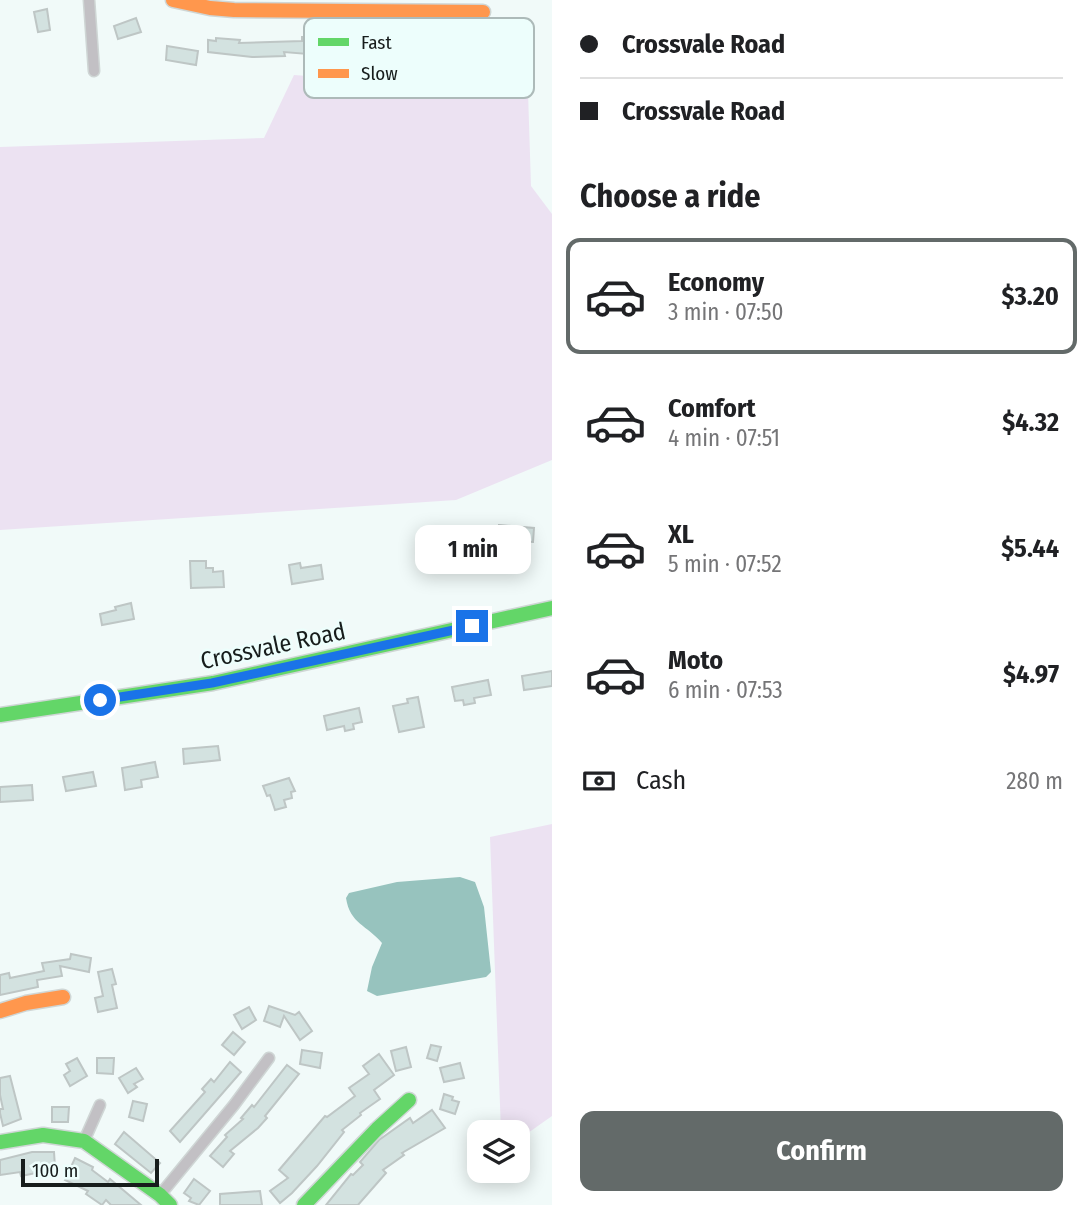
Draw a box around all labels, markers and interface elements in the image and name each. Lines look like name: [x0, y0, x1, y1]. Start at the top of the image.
legend: [304, 18, 534, 98]
text: Crossvale Road: [622, 29, 785, 60]
text: Fast: [361, 31, 392, 54]
text: Slow: [361, 62, 398, 85]
text: Crossvale Road: [622, 96, 785, 127]
text: Choose a ride: [580, 177, 761, 215]
icon: car: [584, 265, 647, 328]
text: Economy: [668, 267, 764, 298]
text: $3.20: [1002, 281, 1059, 312]
text: 3 min · 07:50: [668, 298, 783, 326]
icon: car: [584, 391, 647, 454]
text: Comfort: [668, 393, 756, 424]
text: $4.32: [1002, 407, 1059, 438]
text: 4 min · 07:51: [668, 424, 780, 452]
icon: car: [584, 517, 647, 580]
text: XL: [668, 519, 694, 550]
callout: 1 min: [414, 524, 530, 574]
text: $5.44: [1001, 533, 1059, 564]
text: 1 min: [448, 535, 498, 563]
text: 5 min · 07:52: [668, 550, 782, 578]
route end: [456, 610, 488, 642]
street label: Crossvale Road: [198, 617, 348, 675]
icon: car: [584, 643, 647, 706]
text: Moto: [668, 645, 723, 676]
text: $4.97: [1003, 659, 1059, 690]
text: 6 min · 07:53: [668, 676, 783, 704]
route start: [84, 684, 116, 716]
icon: cash: [580, 762, 618, 800]
text: Cash: [636, 765, 686, 796]
text: 280 m: [1006, 767, 1063, 795]
button: Confirm: [580, 1111, 1063, 1191]
map controls: [467, 1120, 530, 1183]
button: layers: [467, 1120, 530, 1183]
scale bar: [21, 1156, 159, 1188]
text: 100 m: [32, 1159, 78, 1182]

